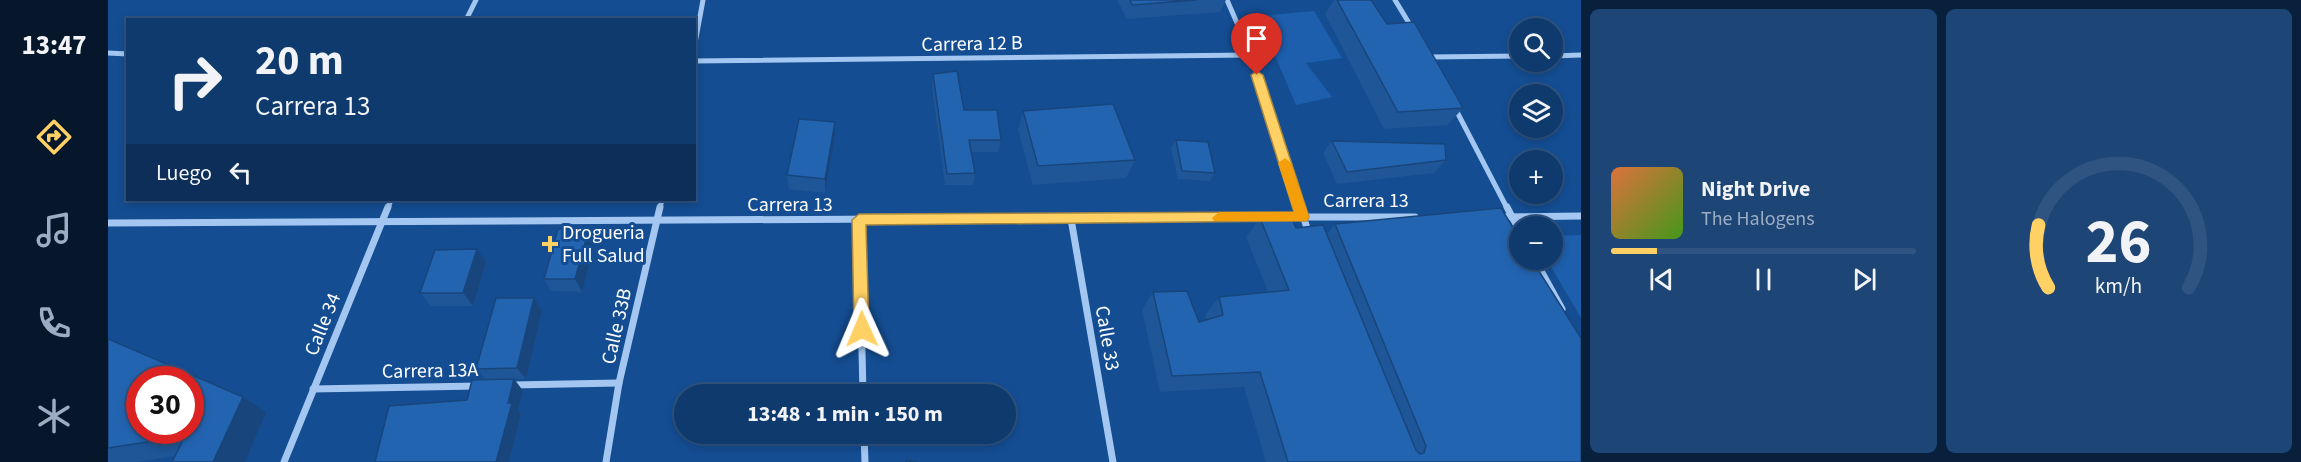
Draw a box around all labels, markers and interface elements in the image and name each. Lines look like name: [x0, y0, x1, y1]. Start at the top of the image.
pin: [1231, 13, 1282, 75]
map controls: [1509, 18, 1563, 270]
button: search: [1509, 18, 1563, 72]
icon: arrive: [1240, 22, 1273, 55]
text: 13:47: [21, 26, 87, 65]
street label: Carrera 12 B: [921, 29, 1023, 59]
text: 20 m: [255, 31, 344, 91]
icon: right: [156, 42, 234, 120]
button: layers: [1509, 84, 1563, 138]
text: Carrera 13: [255, 87, 370, 126]
icon: directions: [33, 116, 75, 158]
button: +: [1509, 150, 1563, 204]
icon: left: [224, 156, 257, 189]
text: Luego: [156, 157, 212, 189]
text: Night Drive: [1701, 173, 1810, 205]
street label: Carrera 13: [1323, 187, 1409, 215]
street label: Carrera 13: [747, 191, 833, 219]
text: 26: [2086, 198, 2152, 287]
text: The Halogens: [1701, 205, 1815, 233]
icon: music: [33, 209, 75, 251]
button: −: [1509, 216, 1563, 270]
place label: Drogueria Full Salud: [562, 219, 645, 270]
marker: Drogueria Full Salud: [543, 237, 557, 251]
icon: previous: [1645, 263, 1678, 296]
icon: pause: [1747, 263, 1780, 296]
icon: next: [1848, 263, 1881, 296]
text: km/h: [2095, 271, 2143, 302]
street label: Calle 33B: [595, 285, 639, 367]
street label: Calle 34: [298, 289, 348, 360]
position arrow: [830, 297, 894, 361]
icon: phone: [33, 302, 75, 344]
street label: Calle 33: [1088, 303, 1126, 373]
street label: Carrera 13A: [382, 356, 479, 386]
speed limit sign: 30: [126, 366, 204, 444]
icon: climate: [33, 395, 75, 437]
text: 13:48 · 1 min · 150 m: [747, 398, 943, 430]

